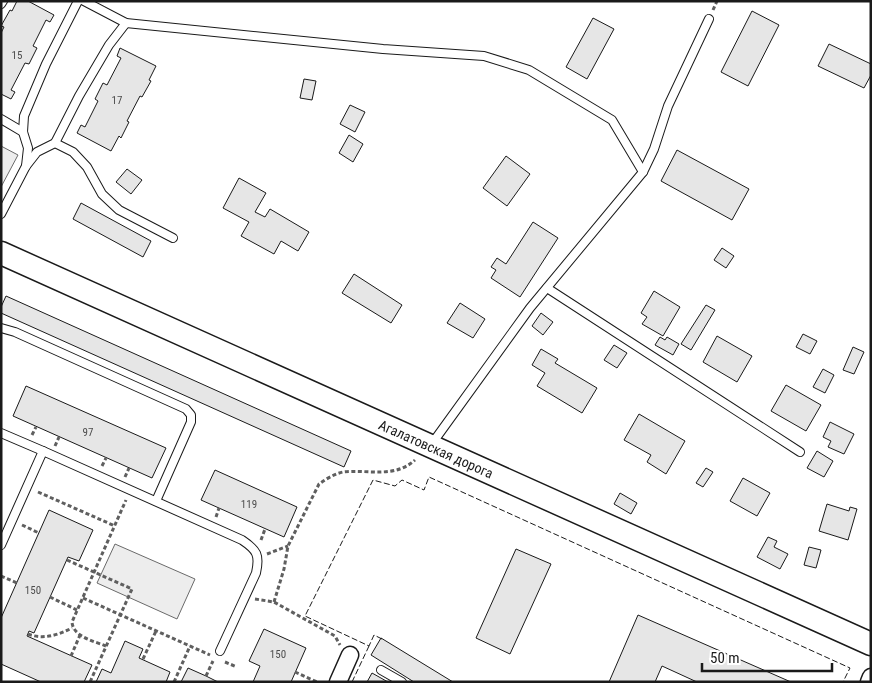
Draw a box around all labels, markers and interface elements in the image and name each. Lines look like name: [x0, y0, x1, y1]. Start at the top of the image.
house number: 15: [12, 49, 22, 62]
house number: 17: [112, 94, 122, 107]
street label: Агалатовская дорога: [376, 417, 496, 481]
house number: 97: [83, 426, 93, 439]
house number: 119: [241, 498, 257, 511]
house number: 150: [25, 584, 41, 597]
scale bar: [702, 640, 832, 672]
house number: 150: [270, 648, 286, 661]
text: 50 m: [710, 649, 740, 667]

